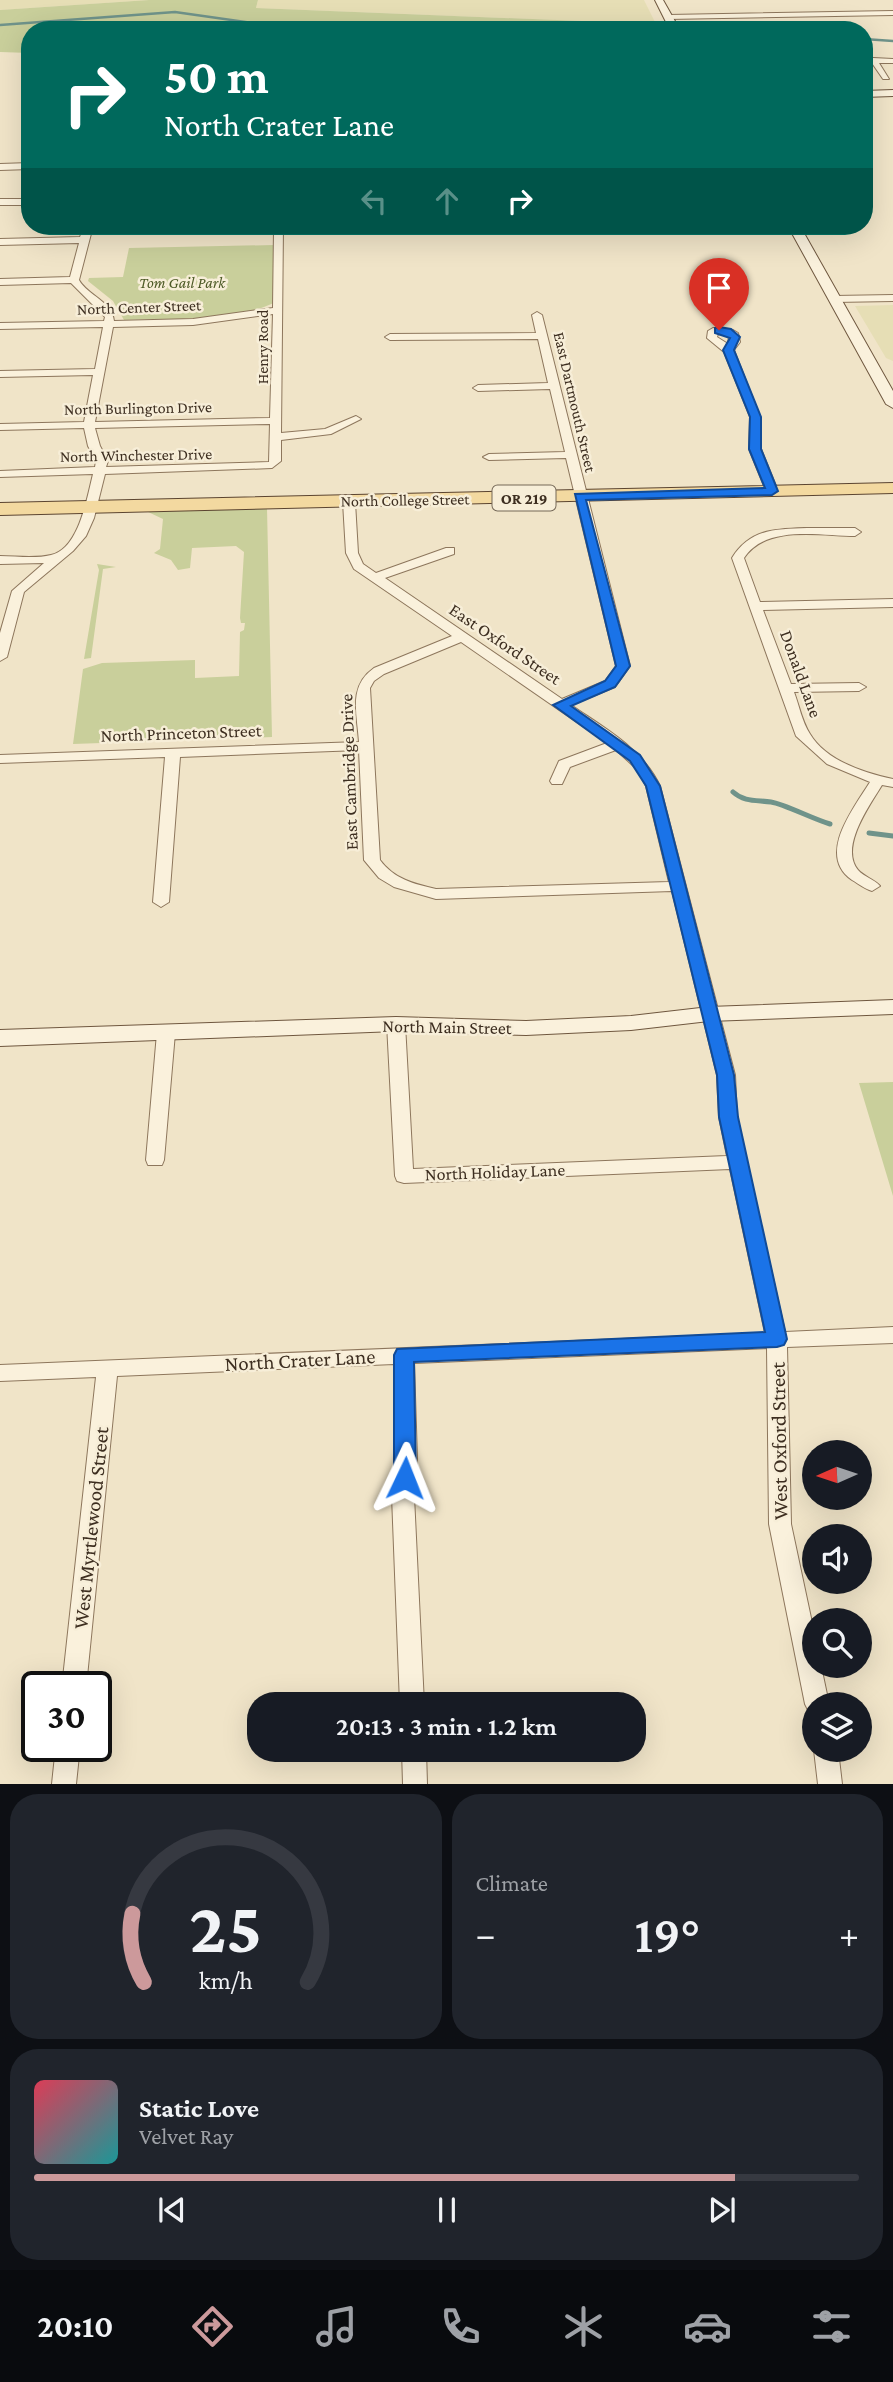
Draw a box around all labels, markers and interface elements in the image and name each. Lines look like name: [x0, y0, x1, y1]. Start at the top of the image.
icon: right: [49, 49, 140, 140]
text: 50 m: [164, 49, 269, 104]
text: North Crater Lane: [164, 107, 394, 143]
icon: left: [355, 182, 393, 220]
icon: ahead: [428, 182, 466, 220]
icon: right: [501, 182, 539, 220]
pin: [689, 258, 749, 330]
icon: arrive: [700, 269, 738, 307]
park label: Tom Gail Park: [139, 274, 226, 291]
street label: North Center Street: [77, 296, 202, 318]
street label: Henry Road: [254, 309, 272, 384]
street label: East Dartmouth Street: [551, 330, 600, 474]
street label: North Burlington Drive: [64, 398, 212, 419]
street label: North Winchester Drive: [60, 445, 212, 465]
road number: OR 219: [492, 485, 556, 510]
street label: North College Street: [340, 490, 470, 511]
street label: East Oxford Street: [445, 599, 565, 689]
street label: Donald Lane: [776, 628, 826, 720]
street label: East Cambridge Drive: [336, 693, 362, 851]
street label: North Princeton Street: [100, 720, 263, 746]
street label: North Main Street: [382, 1016, 513, 1038]
street label: North Holiday Lane: [424, 1160, 566, 1184]
street label: North Crater Lane: [224, 1344, 376, 1376]
street label: West Oxford Street: [766, 1361, 792, 1520]
street label: West Myrtlewood Street: [68, 1425, 114, 1630]
north arrow: [802, 1440, 872, 1510]
map controls: [802, 1440, 872, 1762]
position arrow: [368, 1441, 442, 1515]
button: sound: [802, 1524, 872, 1594]
button: search: [802, 1608, 872, 1678]
speed limit sign: 30: [21, 1671, 112, 1762]
button: layers: [802, 1692, 872, 1762]
text: 20:13 · 3 min · 1.2 km: [336, 1712, 557, 1741]
text: Climate: [476, 1870, 548, 1896]
text: 25: [189, 1888, 262, 1969]
text: 19°: [634, 1905, 700, 1963]
text: −: [476, 1913, 496, 1955]
text: +: [839, 1913, 859, 1955]
text: km/h: [199, 1967, 253, 1994]
text: Static Love: [139, 2094, 259, 2123]
text: Velvet Ray: [139, 2123, 233, 2149]
icon: previous: [153, 2191, 191, 2229]
icon: pause: [428, 2191, 466, 2229]
icon: next: [703, 2191, 741, 2229]
icon: directions: [188, 2302, 237, 2351]
icon: music: [312, 2302, 361, 2351]
icon: phone: [436, 2302, 485, 2351]
icon: climate: [559, 2302, 608, 2351]
icon: car: [683, 2302, 732, 2351]
icon: filters: [807, 2302, 856, 2351]
text: 20:10: [37, 2308, 113, 2344]

